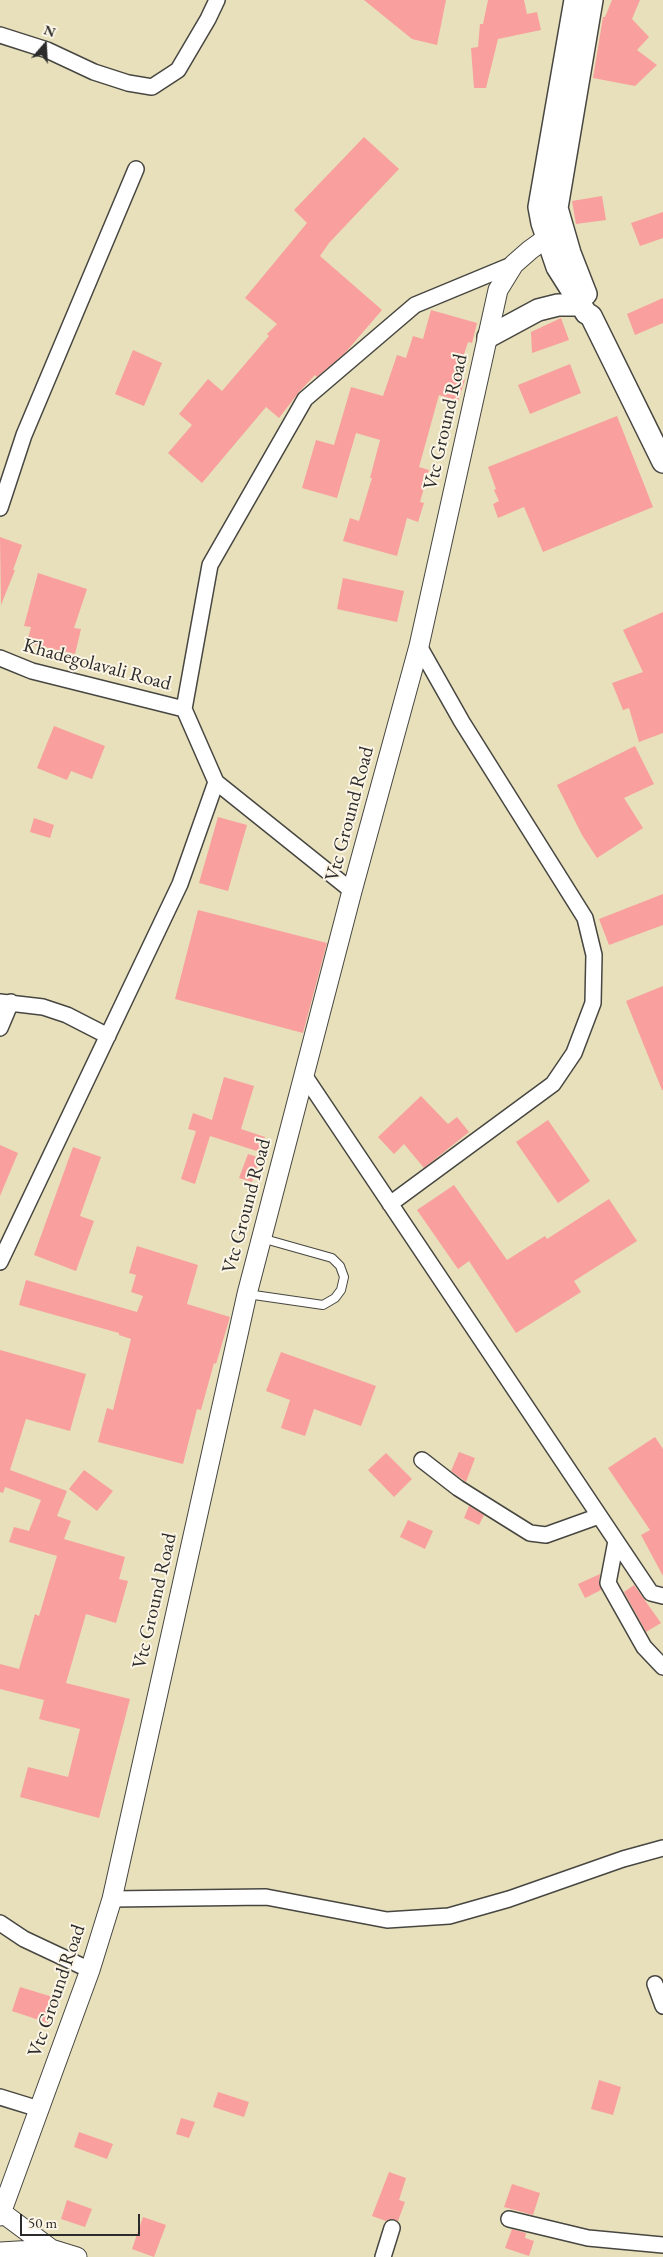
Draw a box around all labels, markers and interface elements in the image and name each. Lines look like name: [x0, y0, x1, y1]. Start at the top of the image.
north arrow: [20, 20, 70, 70]
text: N: [42, 20, 58, 41]
street label: Vtc Ground Road: [419, 352, 473, 492]
street label: Khadegolavali Road: [20, 634, 174, 696]
street label: Vtc Ground Road: [320, 744, 380, 884]
street label: Vtc Ground Road: [217, 1136, 277, 1276]
street label: Vtc Ground Road: [128, 1531, 182, 1671]
street label: Vtc Ground Road: [23, 1922, 91, 2060]
scale bar: [22, 2204, 142, 2236]
text: 50 m: [28, 2213, 57, 2232]

